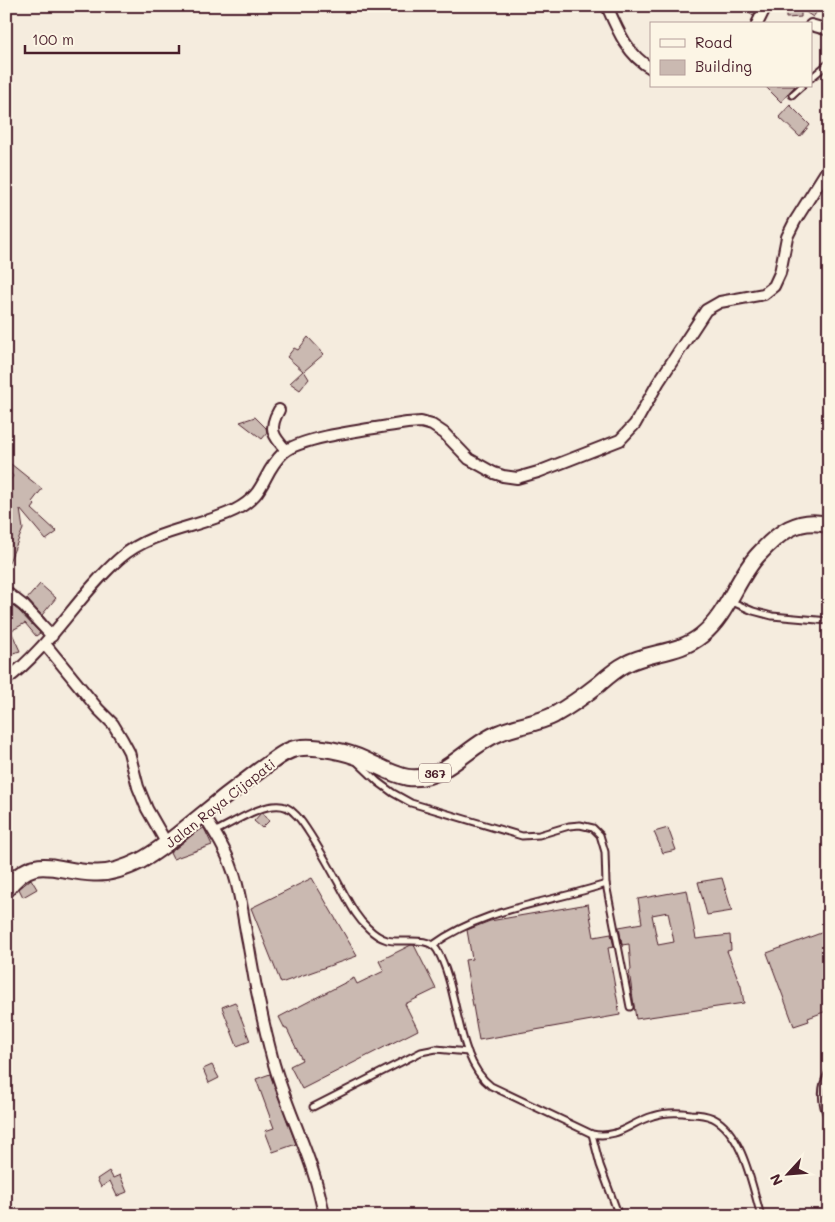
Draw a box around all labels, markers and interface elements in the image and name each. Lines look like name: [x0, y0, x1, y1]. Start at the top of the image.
scale bar: [25, 22, 179, 54]
legend: [650, 22, 812, 88]
text: 100 m: [32, 29, 74, 49]
text: Road: [695, 32, 732, 52]
text: Building: [695, 56, 752, 76]
street label: Jalan Raya Cijapati: [161, 754, 279, 852]
road number: 367: [419, 764, 451, 782]
north arrow: [762, 1150, 812, 1200]
text: N: [765, 1171, 787, 1189]

